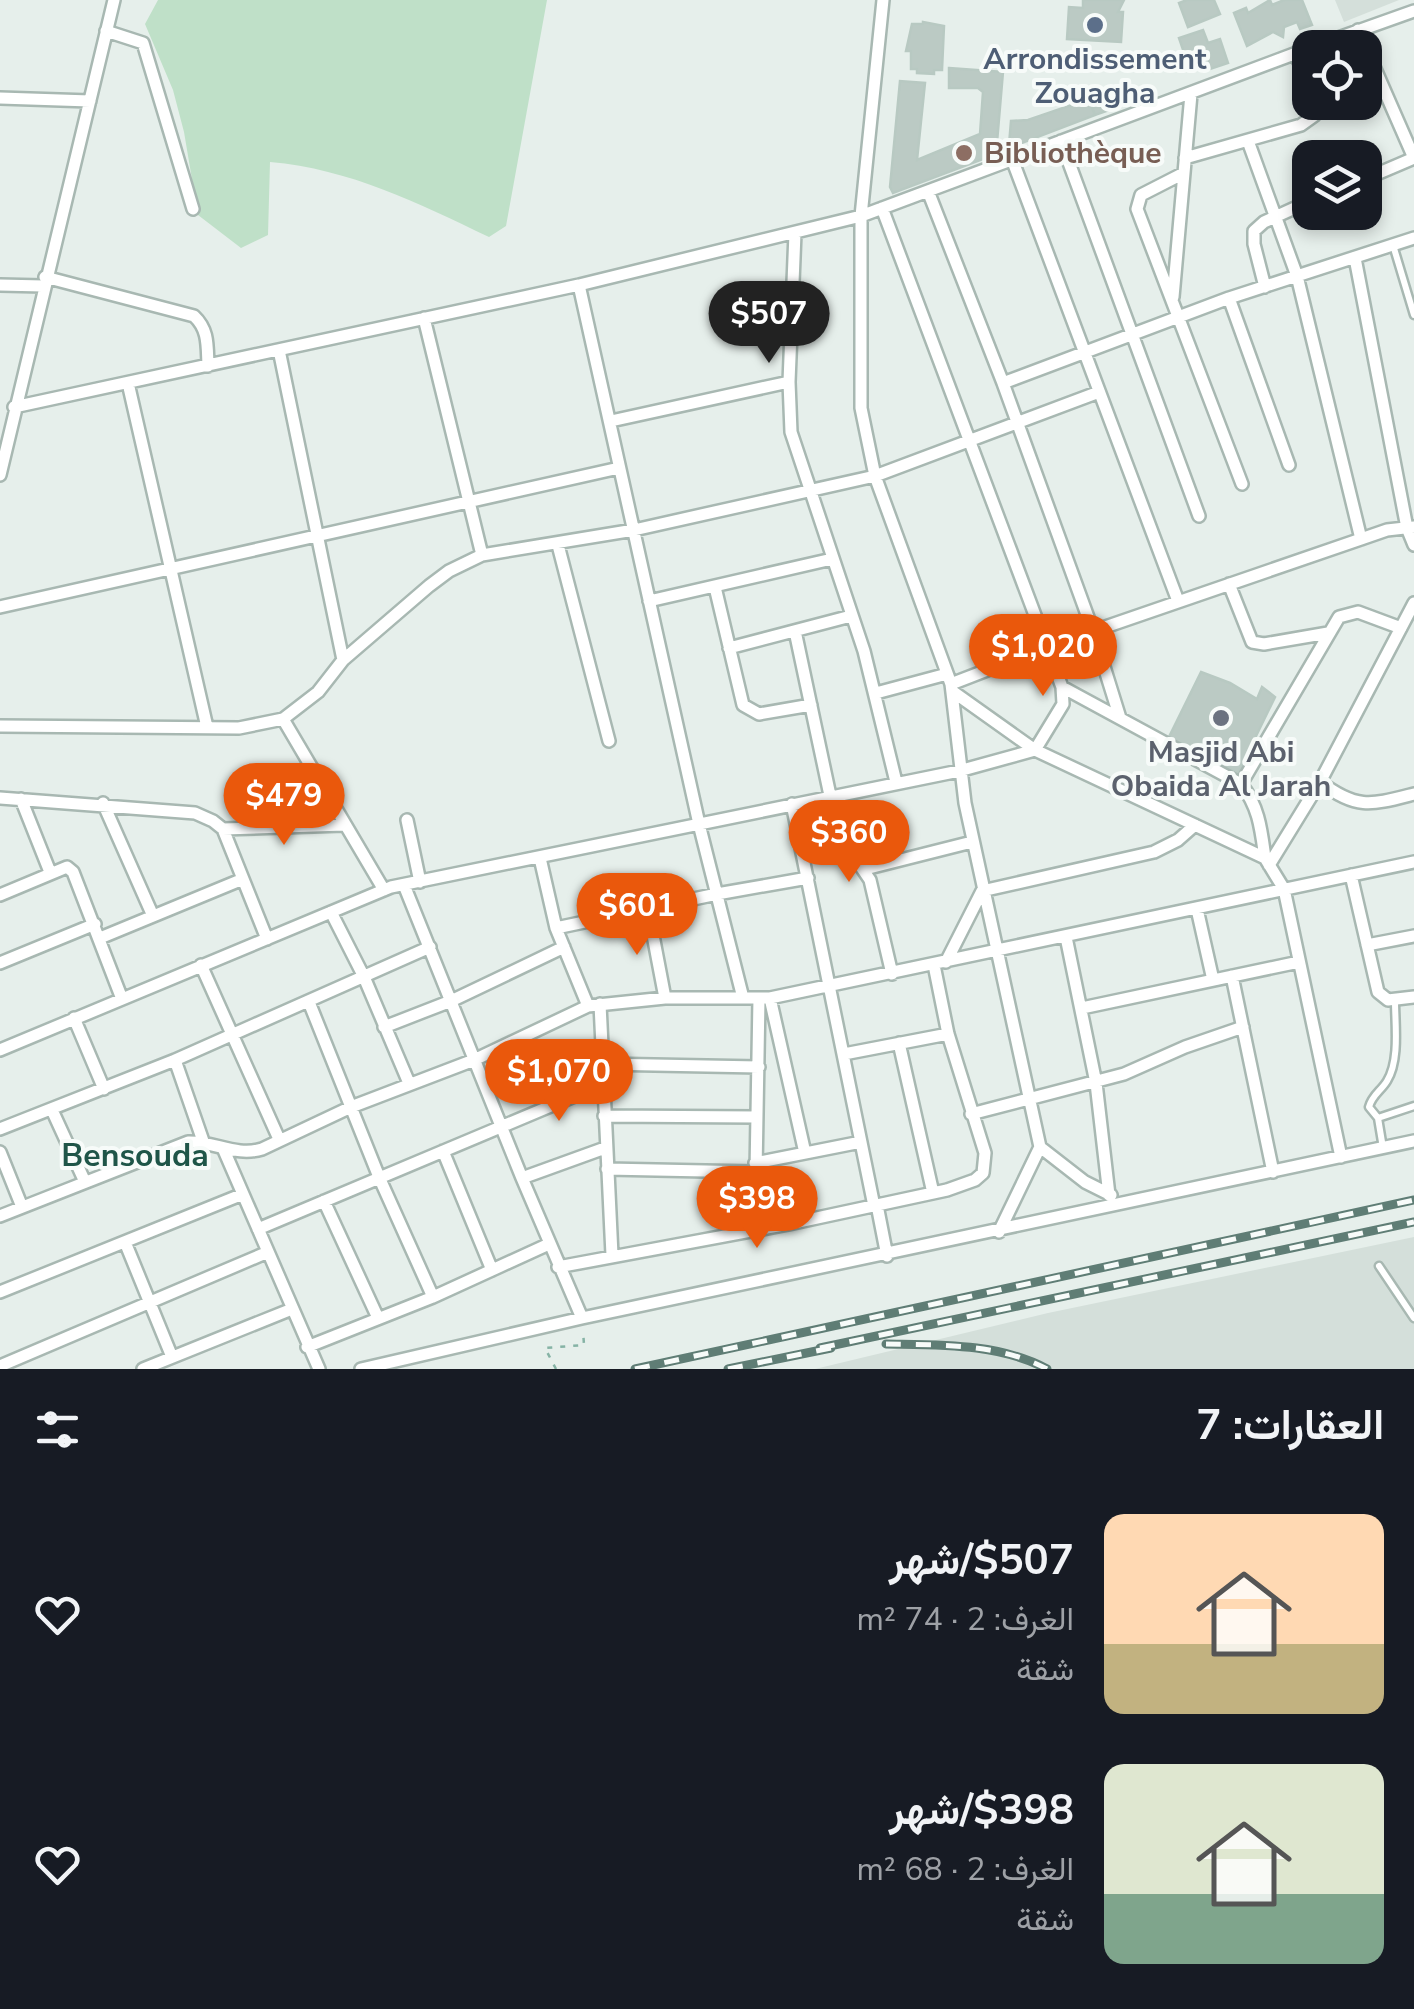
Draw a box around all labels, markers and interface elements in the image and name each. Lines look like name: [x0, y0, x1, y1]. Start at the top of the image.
marker: Arrondissement Zouagha: [1084, 14, 1106, 36]
map controls: [1292, 30, 1382, 230]
button: locate: [1292, 30, 1382, 120]
place label: Arrondissement Zouagha: [983, 39, 1207, 114]
place label: Bibliothèque: [984, 133, 1162, 174]
button: layers: [1292, 140, 1382, 230]
marker: Bibliothèque: [953, 142, 975, 164]
pin: $507: [710, 281, 828, 366]
text: $507: [731, 292, 807, 335]
pin: $1,020: [962, 614, 1124, 699]
text: $1,020: [991, 625, 1095, 668]
marker: Masjid Abi Obaida Al Jarah: [1210, 707, 1232, 729]
place label: Masjid Abi Obaida Al Jarah: [1111, 732, 1331, 807]
pin: $479: [225, 763, 343, 848]
text: $479: [246, 774, 322, 817]
pin: $360: [790, 800, 908, 885]
text: $360: [811, 811, 887, 854]
pin: $601: [578, 873, 696, 958]
text: $601: [599, 884, 675, 927]
pin: $1,070: [478, 1039, 640, 1124]
text: $1,070: [507, 1050, 611, 1093]
district label: Bensouda: [61, 1134, 209, 1177]
pin: $398: [698, 1166, 816, 1251]
text: $398: [719, 1177, 795, 1220]
text: العقارات: 7: [1196, 1397, 1384, 1454]
icon: filters: [30, 1402, 85, 1457]
text: $507/شهر: [889, 1532, 1074, 1589]
icon: home: [1184, 1554, 1304, 1674]
icon: heart: [30, 1587, 85, 1642]
text: الغرف: 2 · 74 m²: [856, 1598, 1074, 1641]
text: شقة: [1016, 1648, 1074, 1691]
text: $398/شهر: [889, 1782, 1074, 1839]
icon: home: [1184, 1804, 1304, 1924]
icon: heart: [30, 1837, 85, 1892]
text: الغرف: 2 · 68 m²: [856, 1848, 1074, 1891]
text: شقة: [1016, 1898, 1074, 1941]

